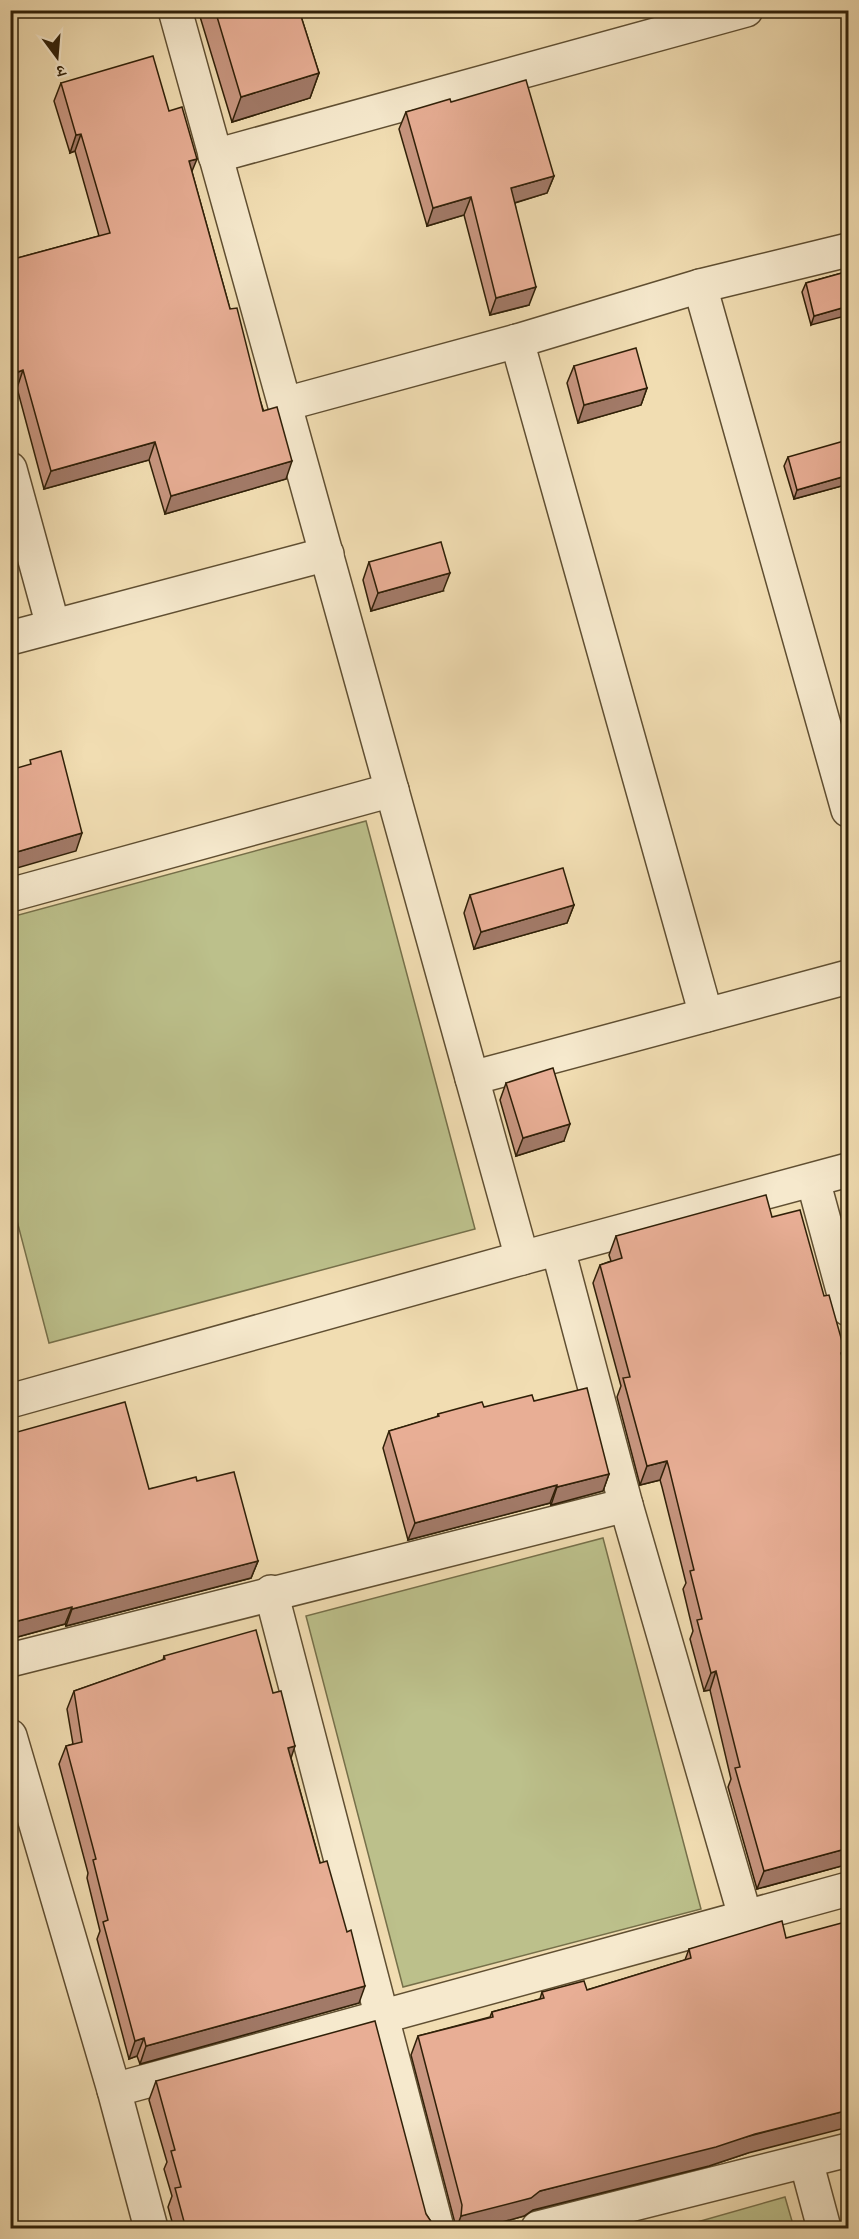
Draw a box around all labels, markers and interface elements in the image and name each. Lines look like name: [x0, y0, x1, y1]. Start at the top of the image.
north arrow: [27, 27, 87, 87]
text: उ: [52, 59, 68, 82]

